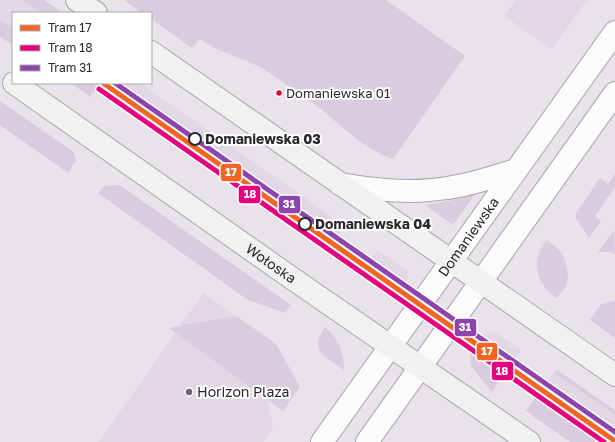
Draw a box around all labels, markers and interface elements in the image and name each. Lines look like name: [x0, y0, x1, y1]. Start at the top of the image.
legend: [12, 12, 152, 84]
text: Tram 17: [48, 20, 92, 35]
text: Tram 18: [48, 40, 92, 55]
text: Tram 31: [48, 60, 92, 75]
place label: Domaniewska 01: [286, 85, 390, 101]
marker: Domaniewska 01: [274, 88, 284, 98]
place label: Domaniewska 03: [205, 130, 321, 147]
marker: Domaniewska 03: [188, 132, 202, 146]
line badge: 17: [220, 163, 242, 182]
text: 17: [225, 165, 237, 178]
line badge: 18: [238, 185, 261, 204]
text: 18: [244, 187, 256, 200]
street label: Domaniewska: [434, 194, 502, 280]
line badge: 31: [278, 195, 301, 214]
text: 31: [283, 197, 296, 210]
place label: Domaniewska 04: [315, 215, 431, 232]
marker: Domaniewska 04: [298, 217, 312, 231]
street label: Wołoska: [243, 240, 300, 287]
line badge: 31: [454, 318, 477, 337]
text: 31: [459, 320, 472, 333]
line badge: 17: [476, 342, 498, 361]
text: 17: [481, 344, 493, 357]
line badge: 18: [491, 361, 514, 381]
text: 18: [496, 364, 508, 377]
place label: Horizon Plaza: [197, 383, 290, 400]
marker: Horizon Plaza: [184, 387, 194, 397]

